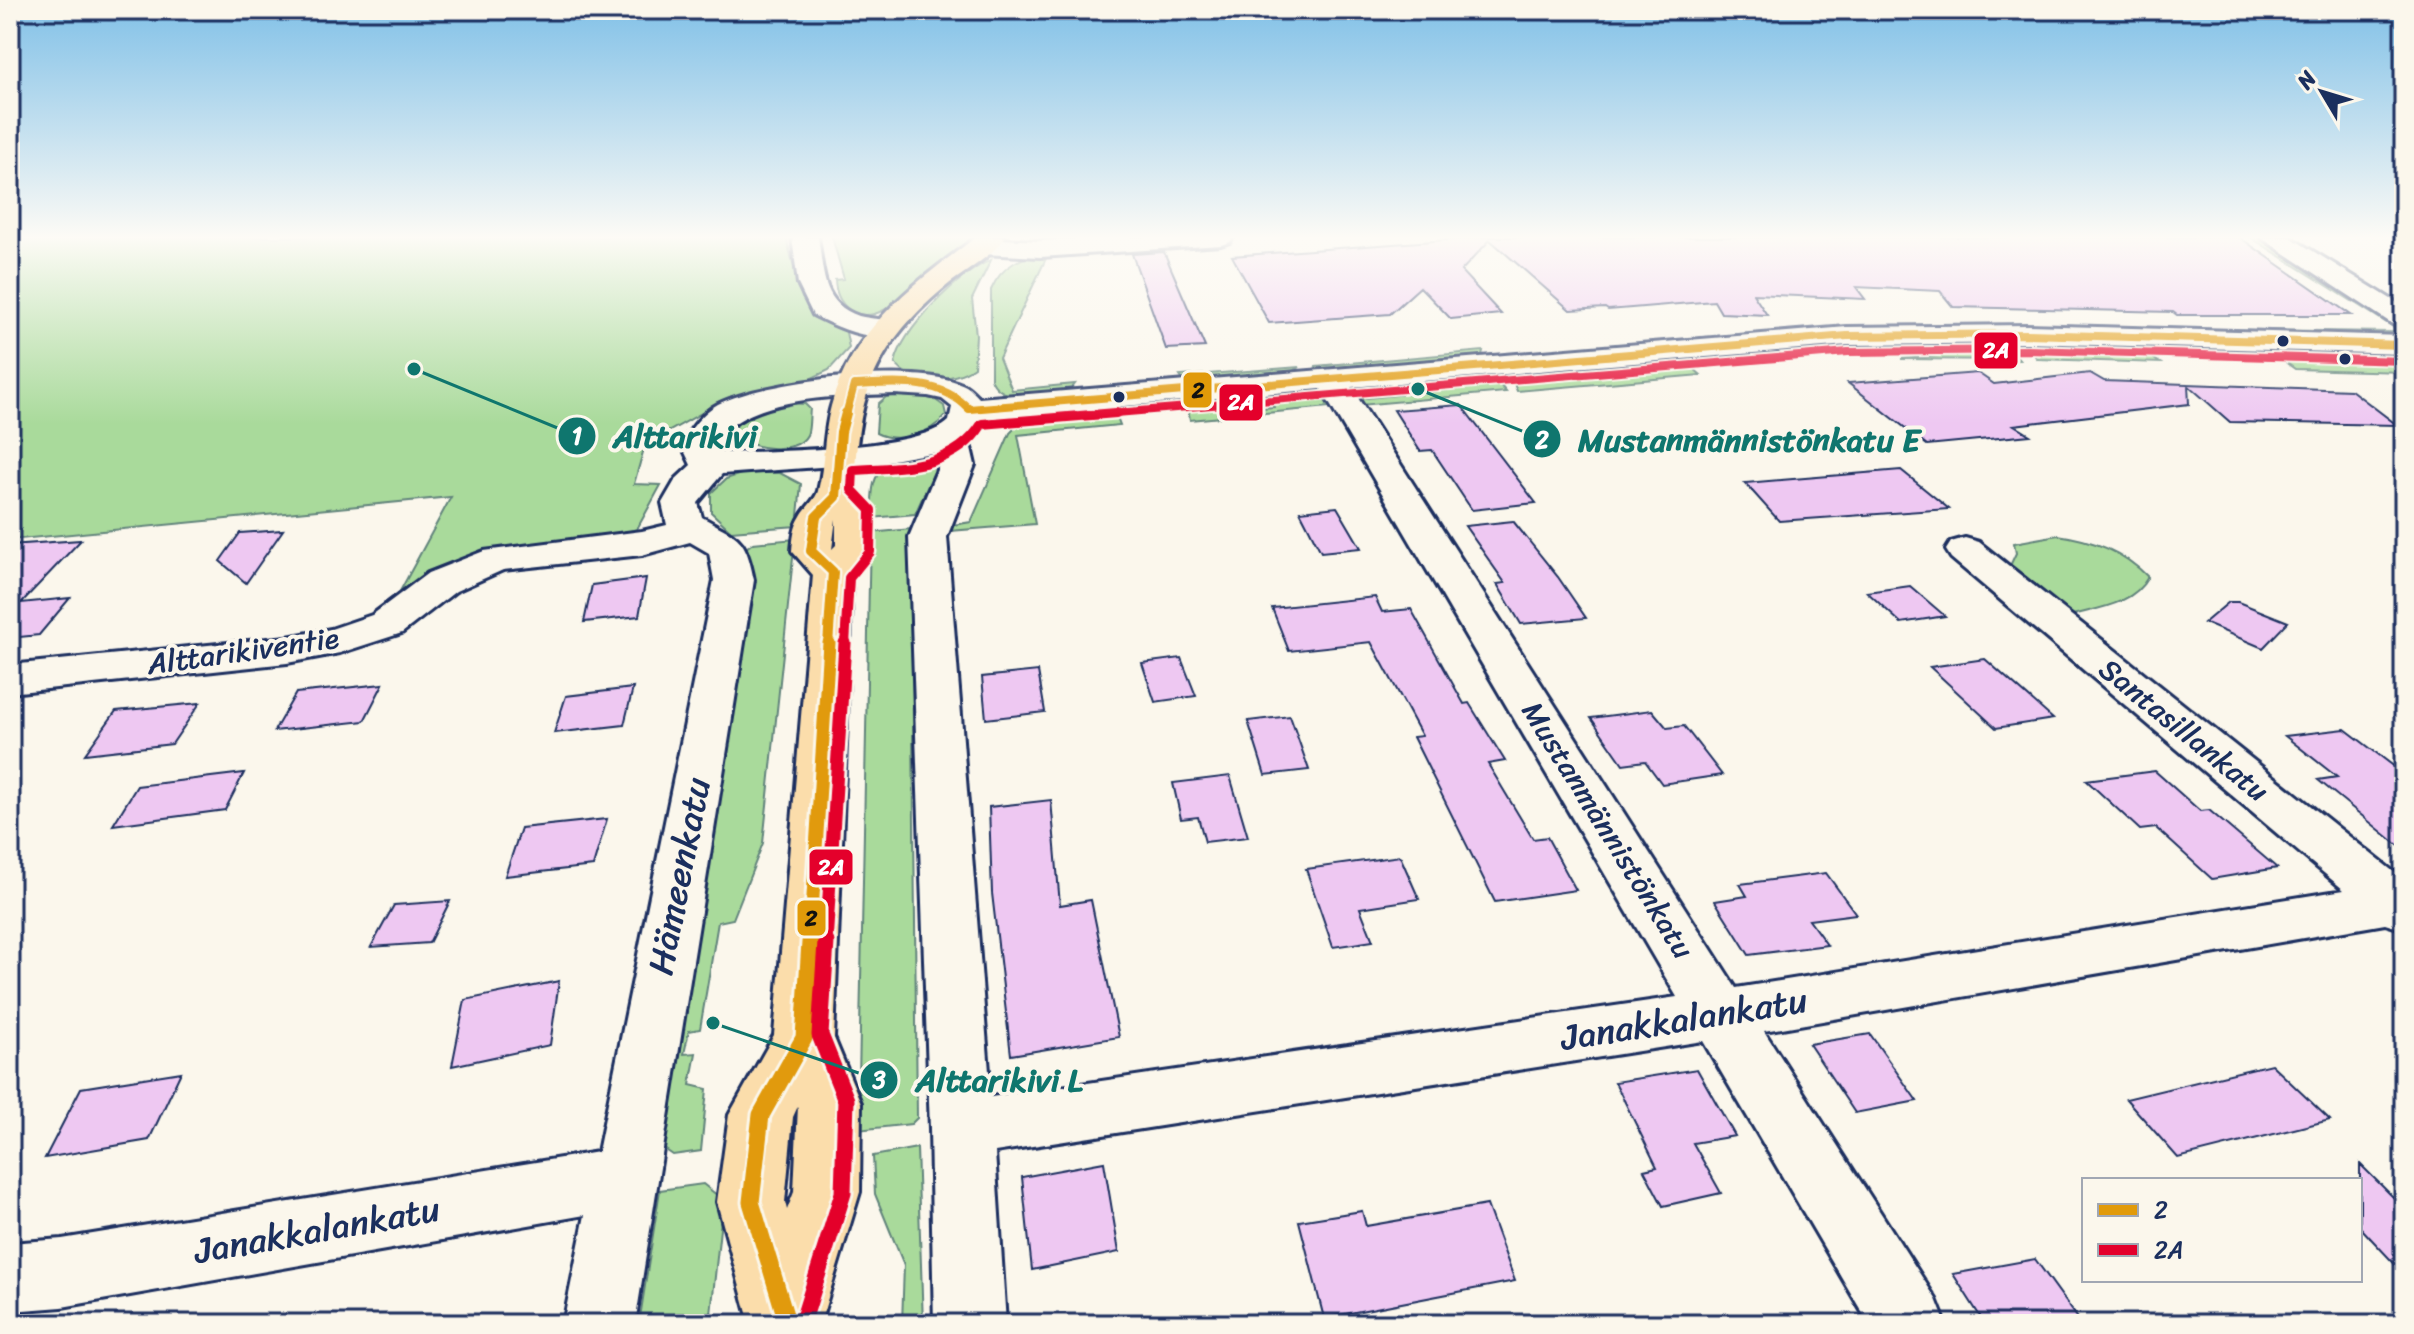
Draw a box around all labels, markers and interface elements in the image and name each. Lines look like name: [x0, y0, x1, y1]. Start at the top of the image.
north arrow: [2282, 52, 2362, 132]
text: N: [2286, 61, 2327, 99]
line badge: 2A: [1973, 331, 2019, 370]
text: 2A: [1981, 331, 2010, 370]
unlabelled marker: [2275, 333, 2291, 349]
unlabelled marker: [2337, 351, 2353, 367]
line badge: 2: [1182, 371, 1213, 409]
text: 2: [1191, 371, 1205, 410]
line badge: 2A: [1218, 383, 1264, 422]
text: 2A: [1226, 383, 1255, 422]
unlabelled marker: [1111, 389, 1127, 405]
callout: Alttarikivi: [557, 408, 773, 464]
text: Alttarikivi: [611, 408, 759, 465]
callout: Mustanmännistönkatu E: [1522, 411, 1936, 467]
text: Mustanmännistönkatu E: [1577, 412, 1922, 469]
text: 1: [572, 415, 582, 457]
text: 2: [1534, 419, 1549, 461]
street label: Alttarikiventie: [143, 611, 342, 691]
street label: Santasillankatu: [2086, 644, 2282, 816]
street label: Mustanmännistönkatu: [1507, 690, 1709, 970]
street label: Hämeenkatu: [629, 772, 729, 980]
line badge: 2A: [808, 848, 854, 886]
text: 2A: [816, 848, 845, 887]
line badge: 2: [796, 899, 827, 937]
text: 2: [804, 899, 818, 938]
street label: Janakkalankatu: [1554, 968, 1812, 1070]
callout: Alttarikivi L: [859, 1052, 1099, 1108]
text: Alttarikivi L: [913, 1052, 1084, 1109]
text: 3: [871, 1059, 886, 1101]
street label: Janakkalankatu: [187, 1177, 445, 1283]
legend: [2082, 1178, 2362, 1282]
text: 2: [2154, 1189, 2168, 1231]
text: 2A: [2154, 1229, 2184, 1271]

